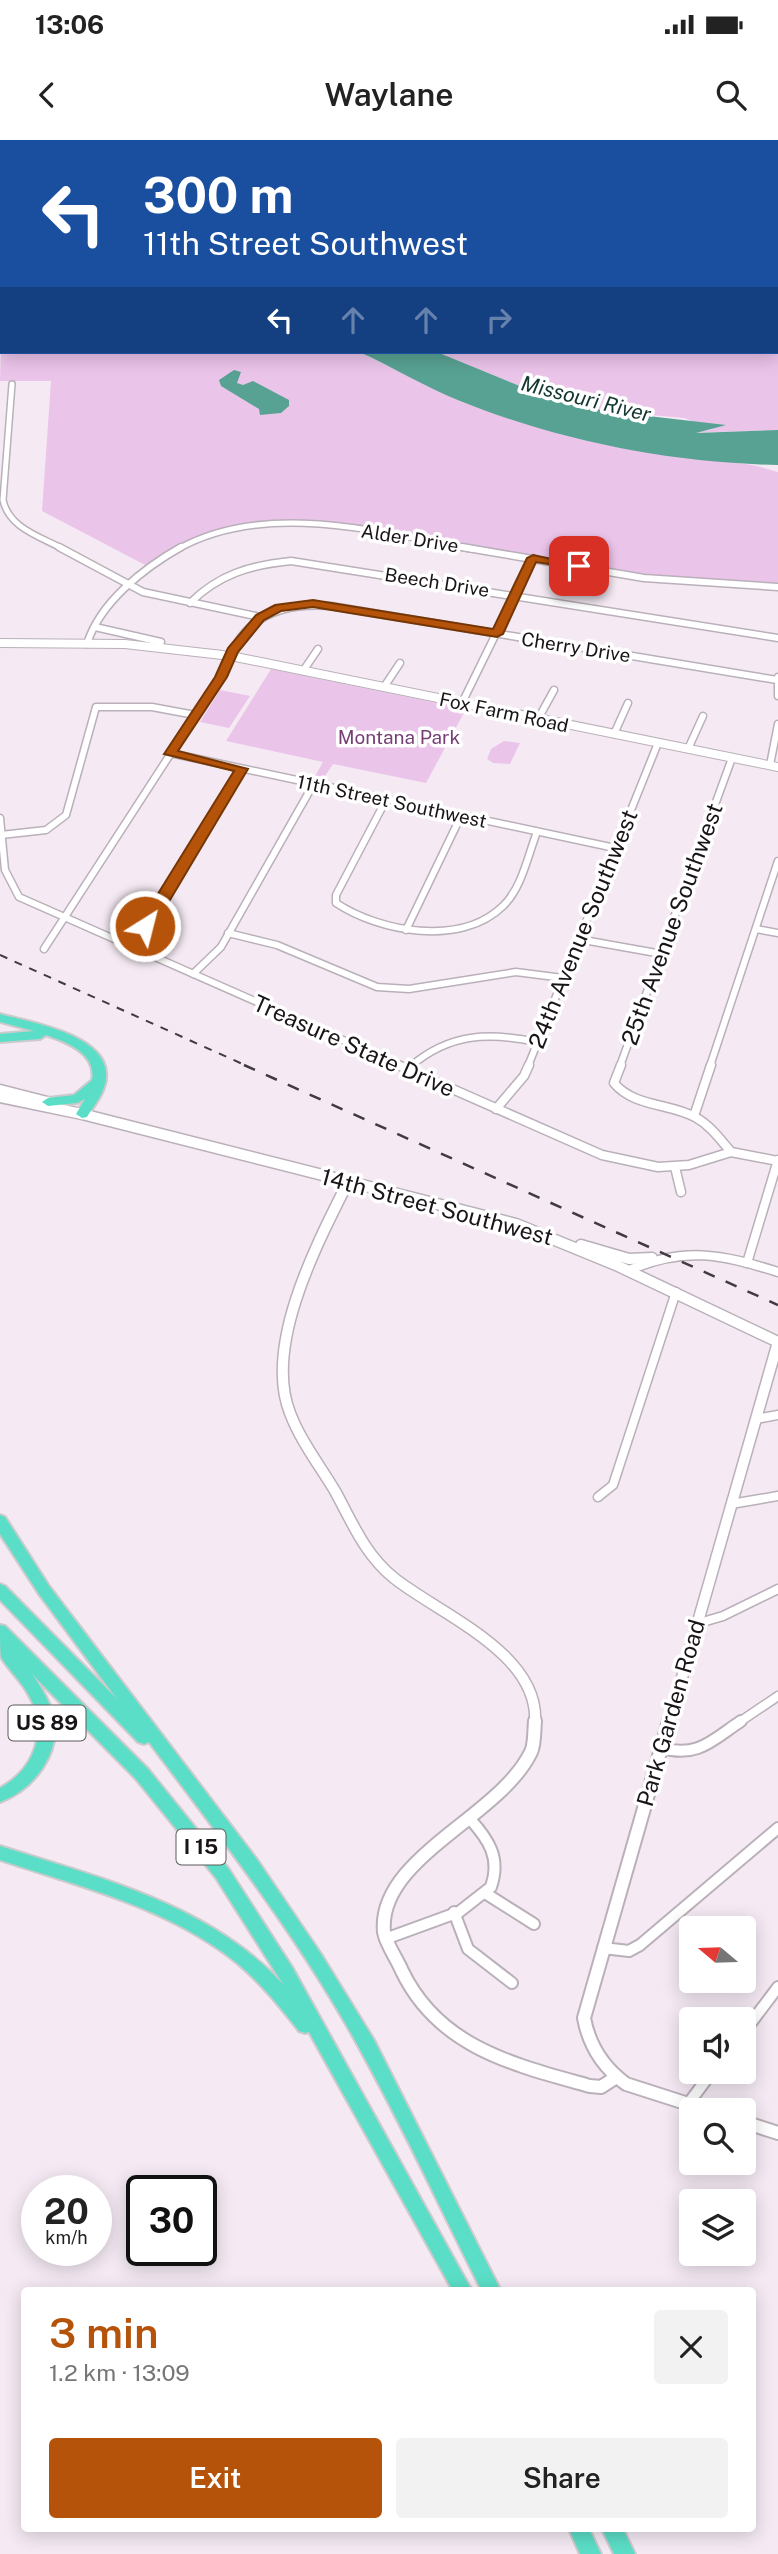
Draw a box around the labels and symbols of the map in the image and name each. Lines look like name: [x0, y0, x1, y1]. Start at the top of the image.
water label: Missouri River: [519, 370, 655, 427]
street label: Alder Drive: [360, 519, 460, 557]
pin: [549, 536, 609, 596]
street label: Beech Drive: [383, 563, 491, 601]
street label: Cherry Drive: [520, 628, 632, 666]
street label: Fox Farm Road: [437, 688, 571, 736]
park label: Montana Park: [338, 726, 461, 748]
street label: 11th Street Southwest: [295, 770, 489, 832]
street label: 25th Avenue Southwest: [615, 799, 728, 1048]
street label: 24th Avenue Southwest: [522, 806, 643, 1052]
position arrow: [108, 889, 182, 963]
street label: Treasure State Drive: [249, 989, 459, 1102]
street label: 14th Street Southwest: [318, 1163, 556, 1250]
street label: Park Garden Road: [631, 1616, 710, 1809]
road number: US 89: [8, 1706, 86, 1740]
road number: I 15: [176, 1830, 226, 1864]
north arrow: [679, 1916, 756, 1993]
speed limit sign: 30: [126, 2175, 217, 2266]

